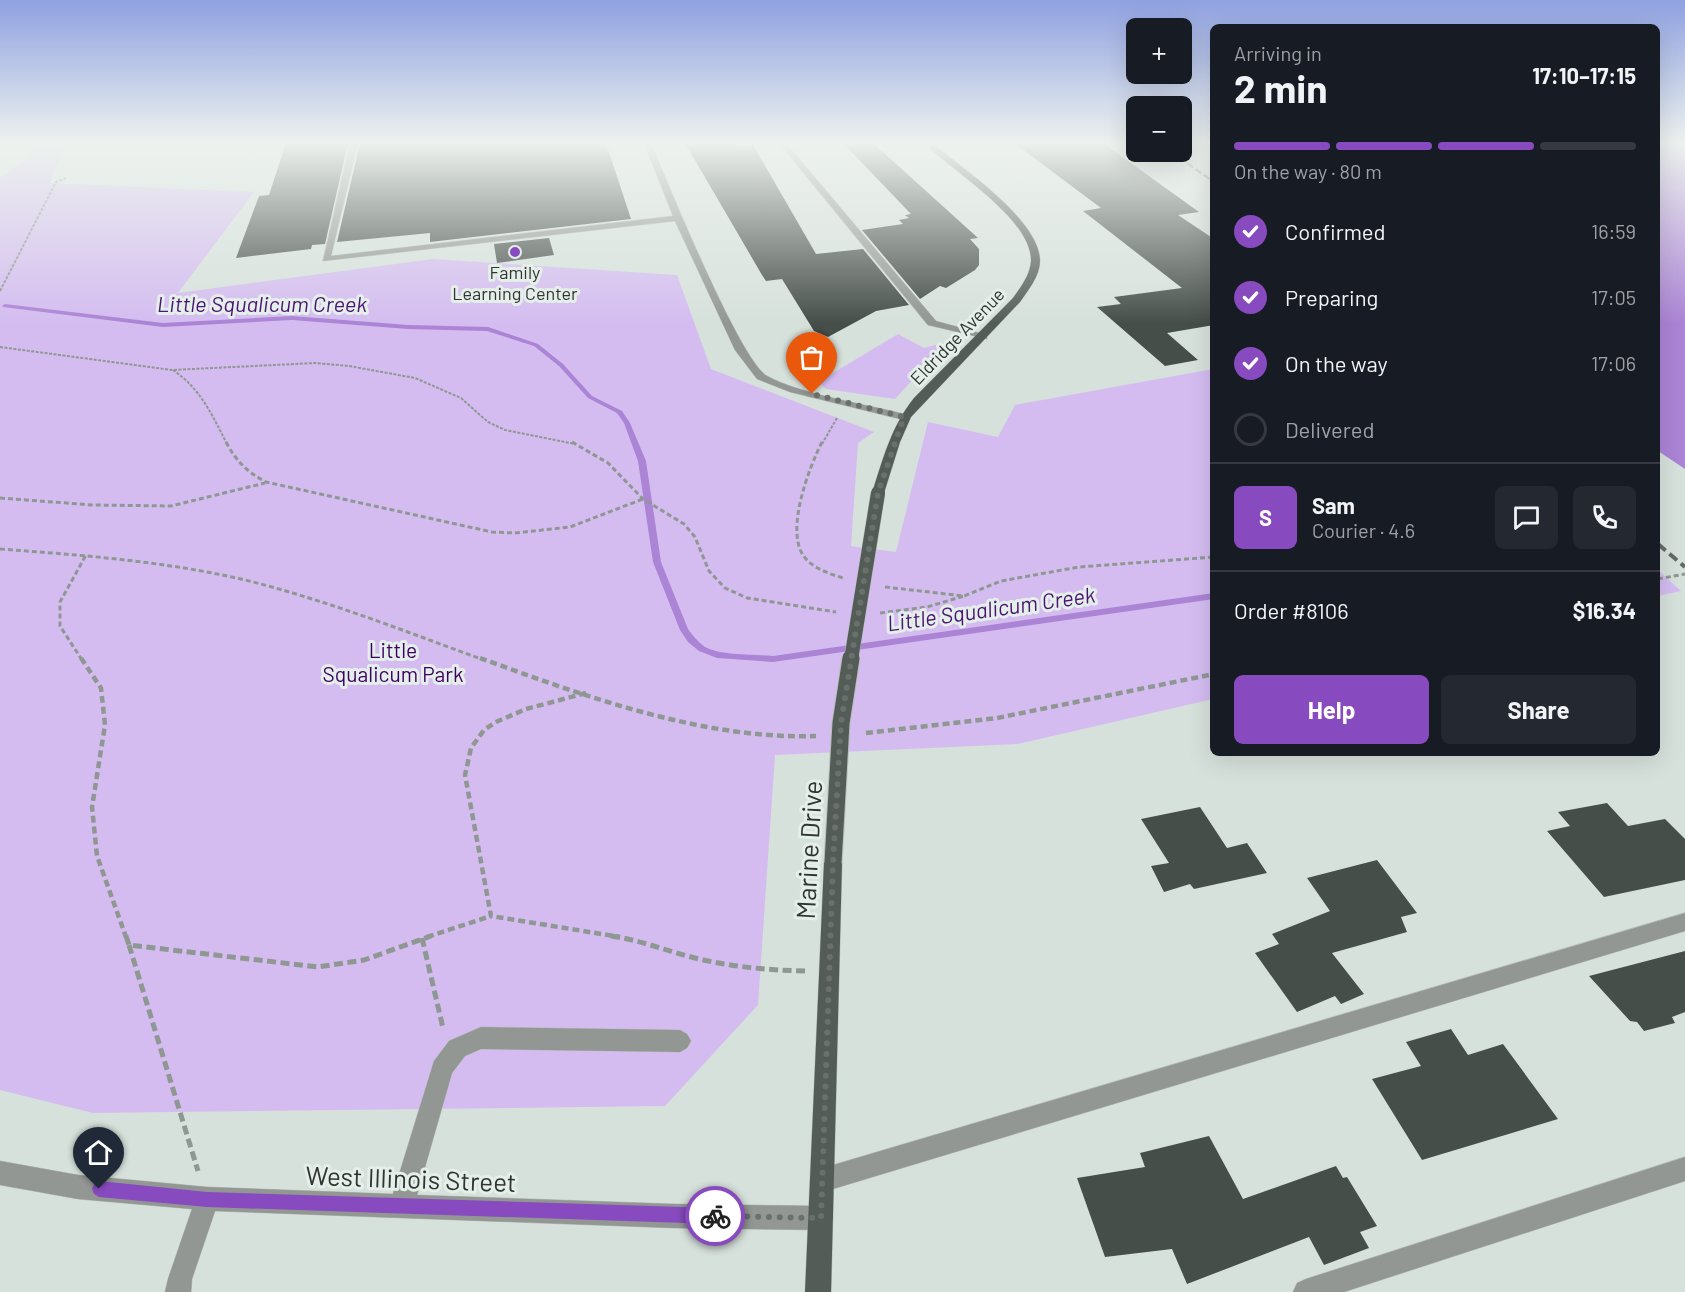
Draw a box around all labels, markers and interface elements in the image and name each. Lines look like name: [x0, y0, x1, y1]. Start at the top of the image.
map controls: [1126, 18, 1192, 162]
button: +: [1126, 18, 1192, 84]
text: Arriving in: [1234, 41, 1322, 65]
text: 17:10–17:15: [1532, 62, 1636, 88]
text: 2 min: [1234, 64, 1327, 111]
button: −: [1126, 96, 1192, 162]
text: On the way · 80 m: [1234, 159, 1382, 183]
icon: check: [1234, 215, 1267, 248]
text: Confirmed: [1285, 218, 1385, 244]
text: 16:59: [1591, 219, 1636, 243]
marker: Family Learning Center: [508, 245, 522, 259]
place label: Family Learning Center: [452, 261, 578, 304]
icon: check: [1234, 281, 1267, 314]
street label: Eldridge Avenue: [905, 283, 1009, 389]
text: Preparing: [1285, 284, 1378, 310]
text: 17:05: [1591, 285, 1636, 309]
water label: Little Squalicum Creek: [157, 290, 367, 316]
pin: [786, 332, 837, 394]
icon: bag: [795, 341, 828, 374]
icon: check: [1234, 347, 1267, 380]
text: On the way: [1285, 350, 1388, 376]
text: 17:06: [1591, 351, 1636, 375]
text: Delivered: [1285, 416, 1374, 442]
button: chat: [1495, 486, 1558, 549]
button: phone: [1573, 486, 1636, 549]
text: Sam: [1312, 492, 1355, 518]
text: S: [1259, 504, 1272, 530]
text: Courier · 4.6: [1312, 518, 1415, 542]
water label: Little Squalicum Creek: [885, 580, 1097, 635]
text: Order #8106: [1234, 597, 1349, 623]
text: $16.34: [1573, 597, 1636, 623]
park label: Little Squalicum Park: [322, 637, 464, 686]
button: Help: [1234, 675, 1429, 744]
button: Share: [1441, 675, 1636, 744]
street label: Marine Drive: [789, 780, 827, 920]
pin: [73, 1127, 124, 1189]
icon: home: [82, 1136, 115, 1169]
street label: West Illinois Street: [305, 1159, 517, 1197]
courier: [685, 1186, 745, 1246]
icon: bike: [699, 1200, 732, 1233]

